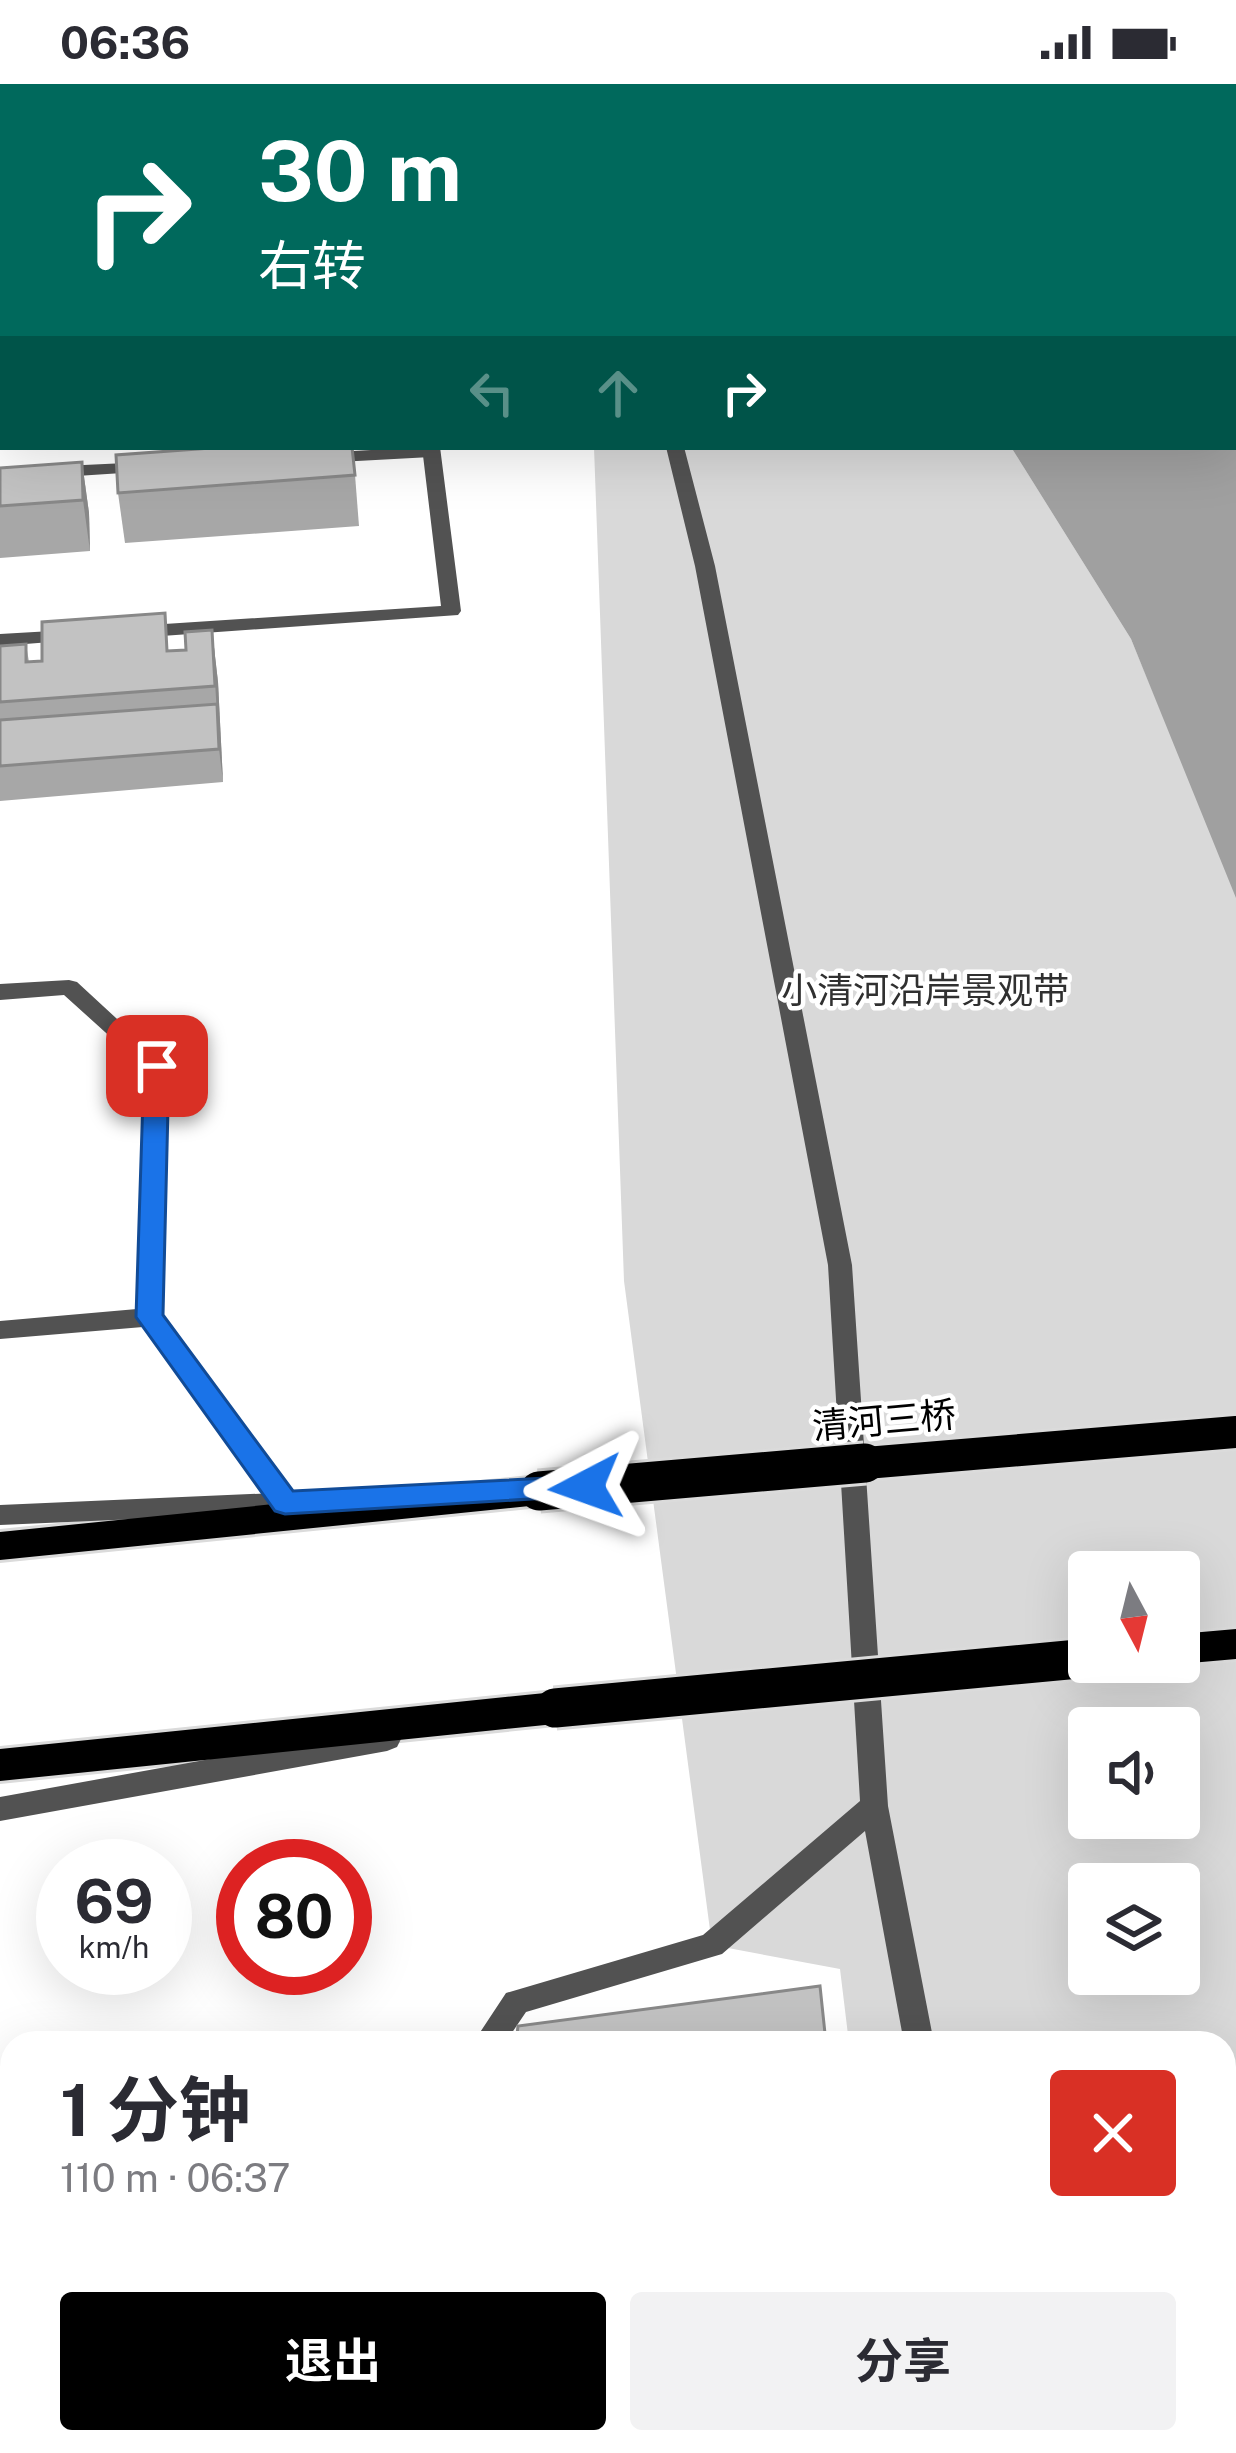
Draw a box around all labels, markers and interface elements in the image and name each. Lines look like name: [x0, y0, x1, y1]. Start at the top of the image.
text: 06:36: [60, 16, 190, 69]
text: 30 m: [258, 121, 462, 220]
icon: right: [60, 132, 216, 288]
text: 右转: [258, 234, 366, 297]
icon: left: [459, 360, 525, 426]
icon: ahead: [585, 360, 651, 426]
icon: right: [711, 360, 777, 426]
park label: 小清河沿岸景观带: [781, 969, 1069, 1011]
pin: [106, 1015, 208, 1117]
icon: arrive: [124, 1033, 190, 1099]
street label: 清河三桥: [810, 1393, 958, 1447]
position arrow: [523, 1424, 649, 1550]
north arrow: [1068, 1551, 1200, 1683]
map controls: [1068, 1551, 1200, 1995]
button: sound: [1068, 1707, 1200, 1839]
speed limit sign: 80: [216, 1839, 372, 1995]
button: layers: [1068, 1863, 1200, 1995]
text: 69: [75, 1866, 153, 1937]
text: km/h: [79, 1929, 149, 1965]
text: 1 分钟: [60, 2068, 251, 2152]
button: close: [1050, 2070, 1176, 2196]
text: 110 m · 06:37: [60, 2155, 290, 2201]
button: 退出: [60, 2292, 606, 2430]
button: 分享: [630, 2292, 1176, 2430]

